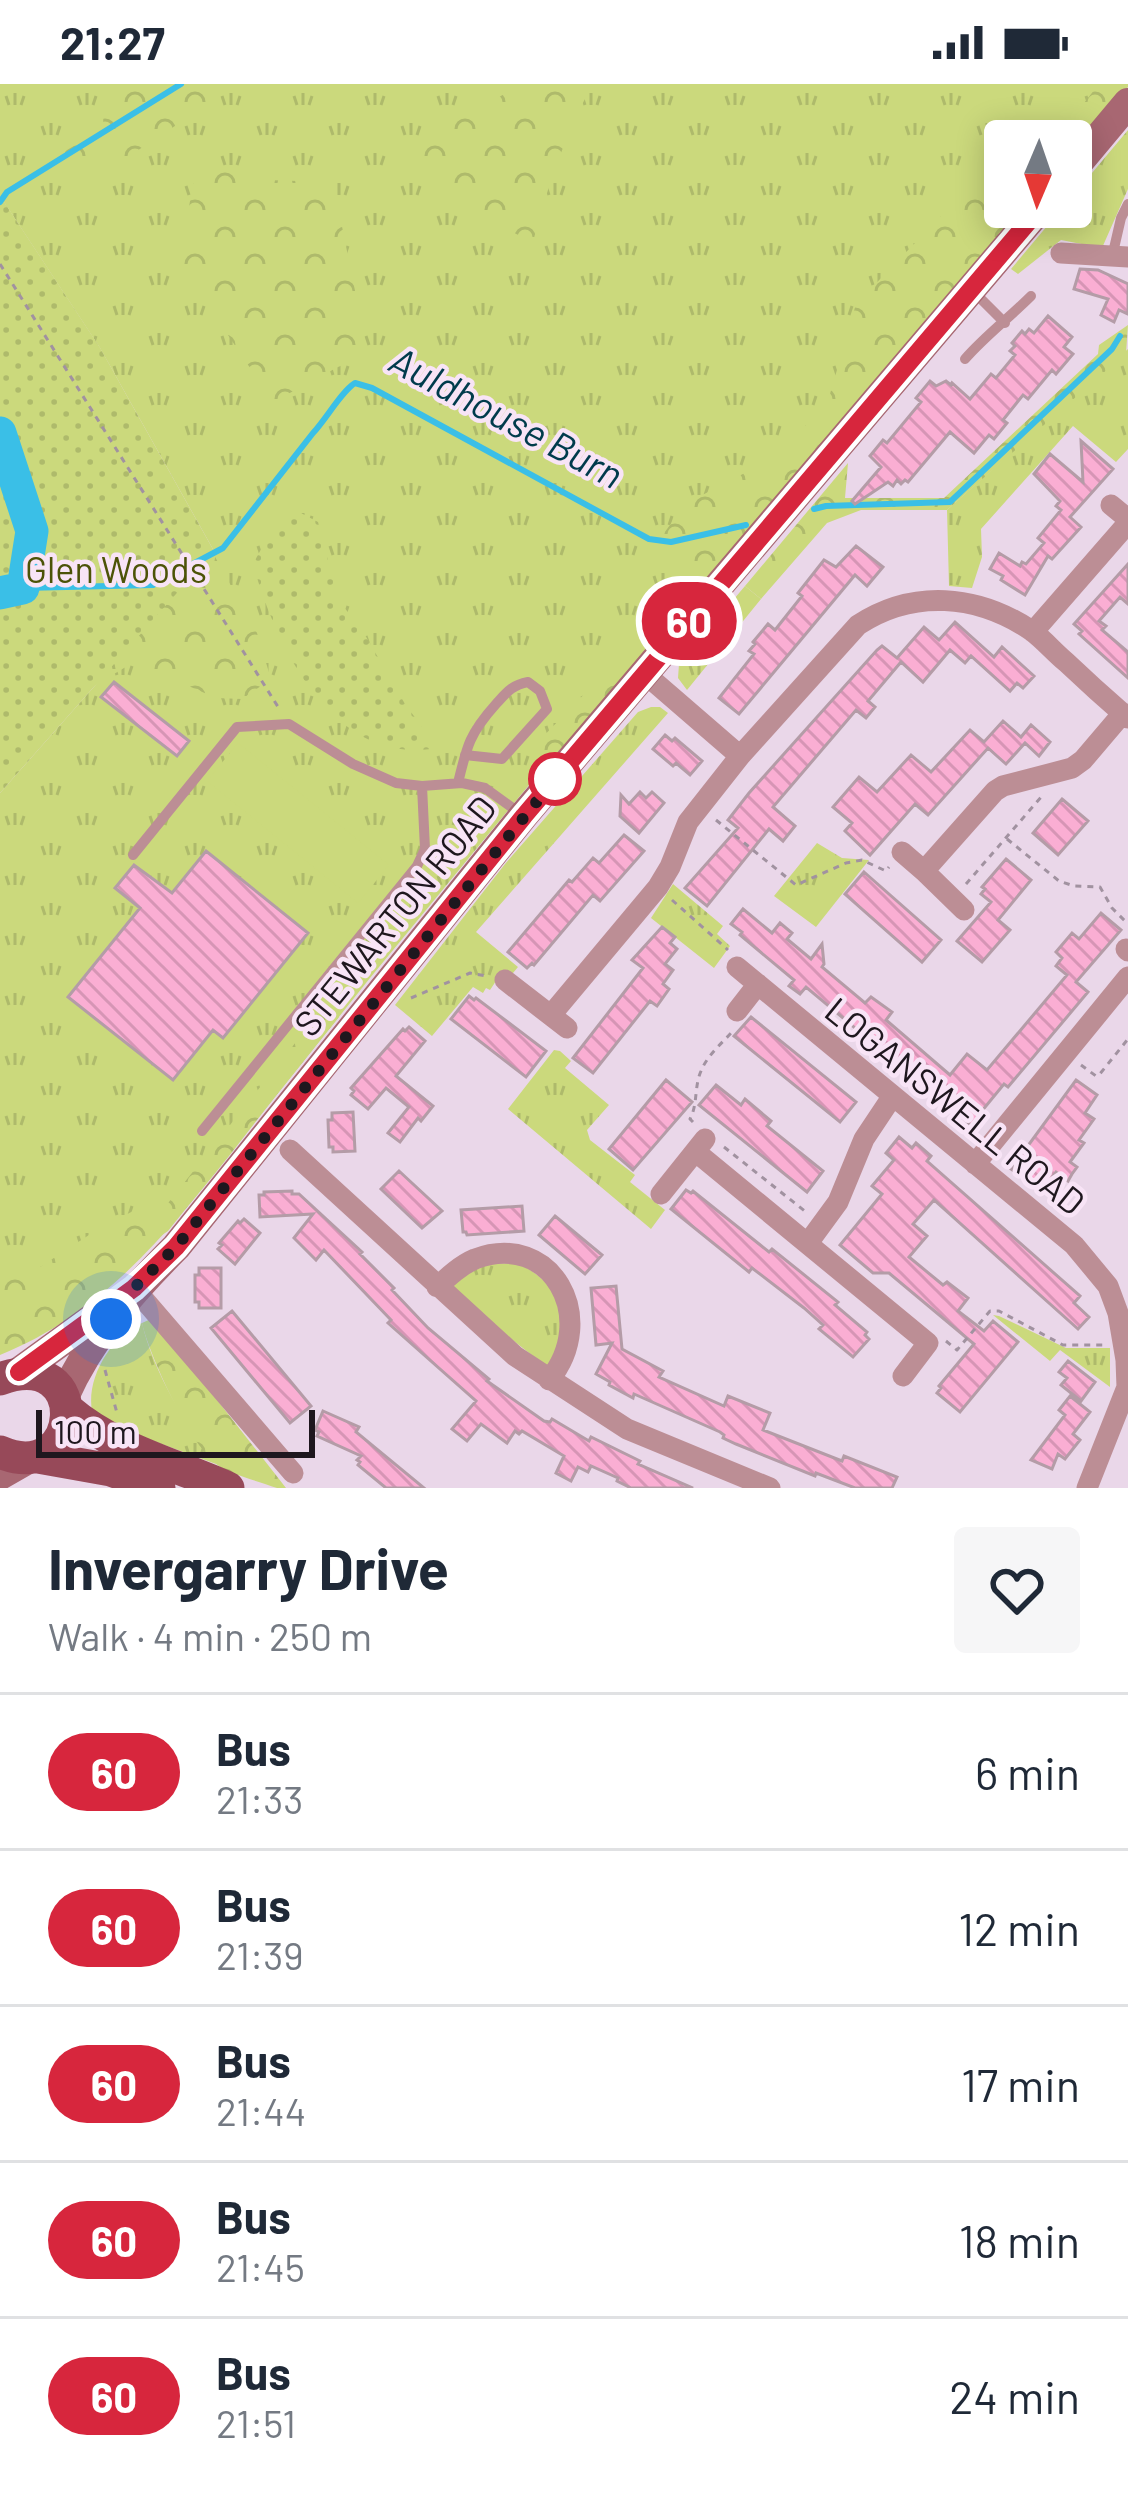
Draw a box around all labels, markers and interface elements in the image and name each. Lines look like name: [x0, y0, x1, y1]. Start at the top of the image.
text: 21:27: [60, 15, 165, 69]
north arrow: [984, 120, 1092, 228]
map controls: [984, 120, 1092, 228]
water label: Auldhouse Burn: [382, 335, 632, 497]
park label: Glen Woods: [25, 547, 207, 590]
line badge: 60: [635, 582, 743, 660]
text: 60: [666, 596, 712, 646]
unlabelled marker: [530, 754, 580, 804]
street label: STEWARTON ROAD: [284, 786, 504, 1044]
street label: LOGANSWELL ROAD: [818, 987, 1094, 1223]
your location: [81, 1289, 141, 1349]
scale bar: [36, 1404, 315, 1457]
text: 100 m: [54, 1411, 137, 1451]
button: heart: [954, 1527, 1080, 1653]
text: Invergarry Drive: [48, 1533, 449, 1601]
text: Walk · 4 min · 250 m: [48, 1612, 372, 1659]
text: Bus: [216, 1721, 291, 1775]
text: 6 min: [975, 1745, 1080, 1799]
text: 60: [91, 1747, 137, 1797]
text: 21:33: [216, 1775, 303, 1822]
text: Bus: [216, 1877, 291, 1931]
text: 12 min: [958, 1901, 1080, 1955]
text: 60: [91, 1903, 137, 1953]
text: 21:39: [216, 1931, 304, 1978]
text: Bus: [216, 2033, 291, 2087]
text: 17 min: [961, 2057, 1080, 2111]
text: 60: [91, 2059, 137, 2109]
text: 21:44: [216, 2087, 306, 2134]
text: Bus: [216, 2189, 291, 2243]
text: 18 min: [959, 2213, 1080, 2267]
text: 60: [91, 2215, 137, 2265]
text: 21:45: [216, 2243, 305, 2290]
text: Bus: [216, 2345, 291, 2399]
text: 24 min: [949, 2369, 1080, 2423]
text: 60: [91, 2371, 137, 2421]
text: 21:51: [216, 2399, 296, 2446]

